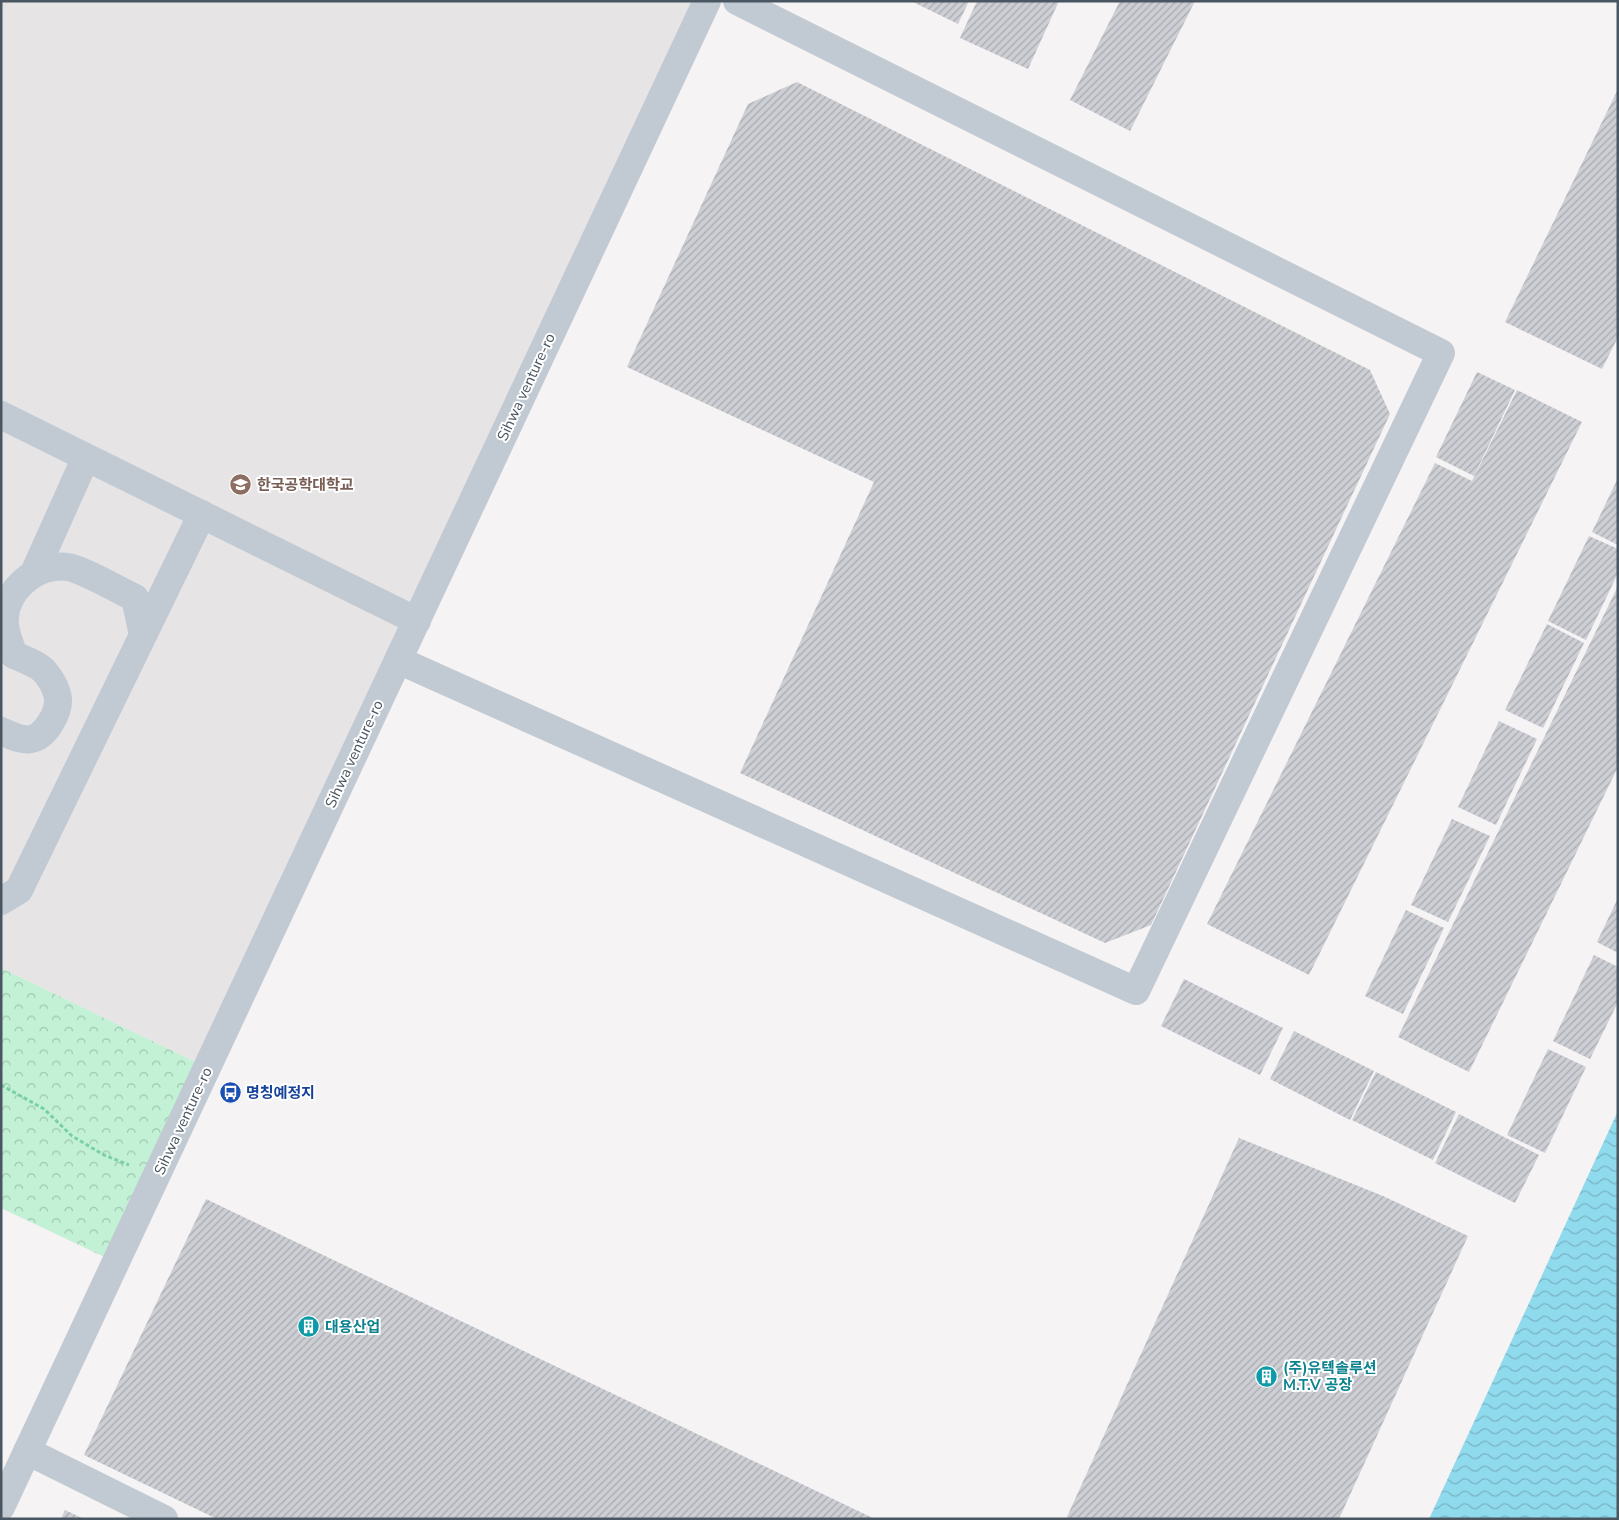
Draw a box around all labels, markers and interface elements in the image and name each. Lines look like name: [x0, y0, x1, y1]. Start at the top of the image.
street label: Sihwa venture-ro: [492, 330, 560, 444]
school or university icon: 한국공학대학교: [229, 473, 253, 497]
place label: 한국공학대학교: [257, 475, 354, 495]
street label: Sihwa venture-ro: [320, 697, 388, 811]
street label: Sihwa venture-ro: [149, 1064, 217, 1178]
bus stop icon: 명칭예정지: [218, 1081, 242, 1105]
place label: 명칭예정지: [246, 1083, 315, 1103]
building icon: 대용산업: [297, 1315, 321, 1339]
place label: 대용산업: [325, 1317, 380, 1337]
place label: (주)유텍솔루션 M.T.V 공장: [1283, 1358, 1377, 1395]
building icon: (주)유텍솔루션 M.T.V 공장: [1255, 1365, 1279, 1389]

